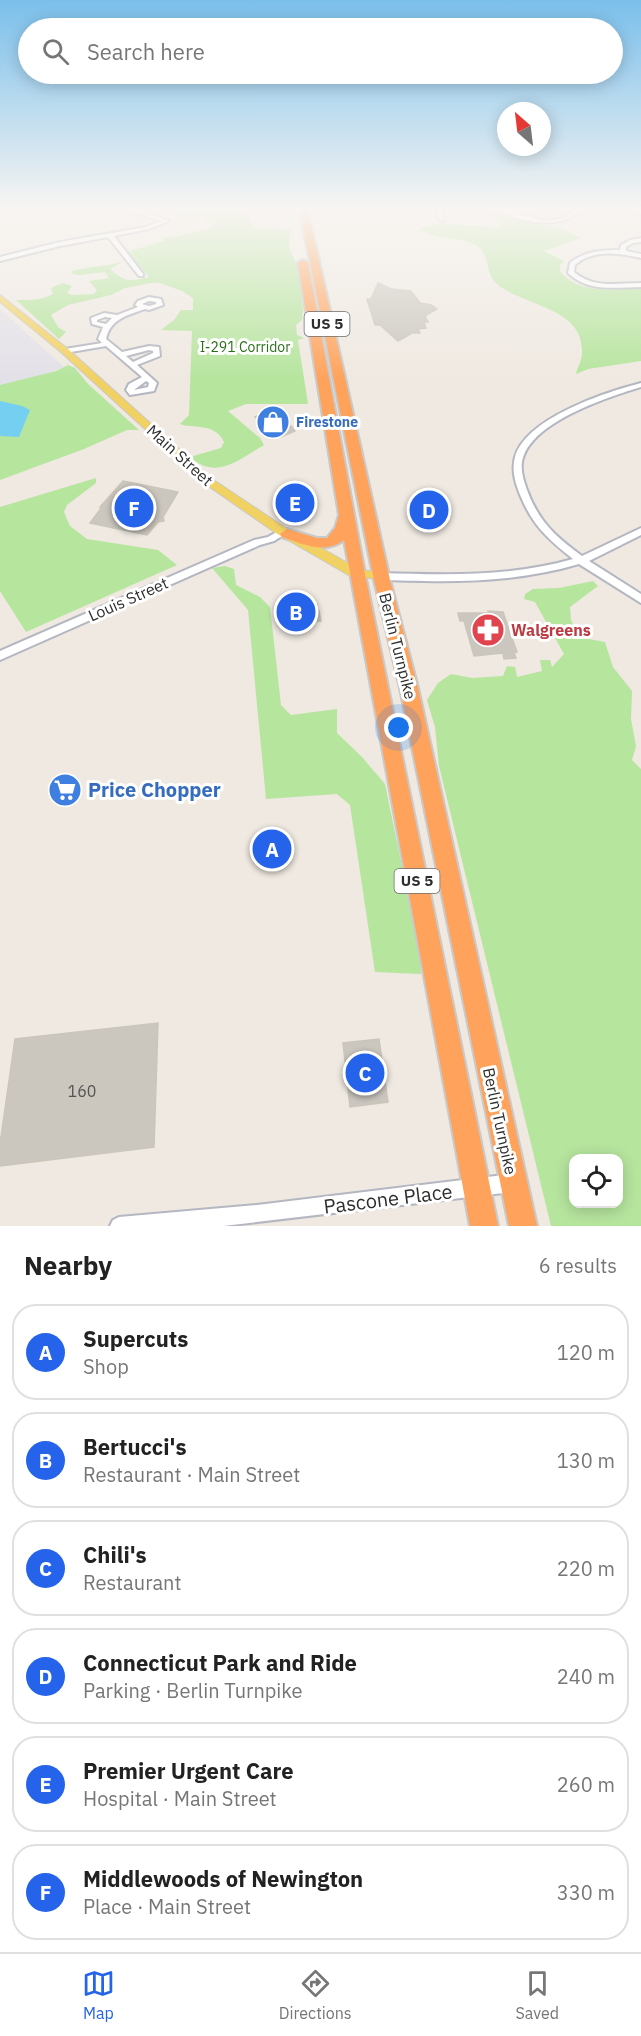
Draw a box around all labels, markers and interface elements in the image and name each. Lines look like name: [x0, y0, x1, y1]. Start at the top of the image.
search box: [18, 18, 623, 84]
icon: search: [39, 35, 72, 68]
text: Search here: [87, 37, 205, 66]
north arrow: [497, 102, 551, 156]
road number: US 5: [304, 312, 350, 336]
park label: I-291 Corridor: [200, 338, 290, 356]
shop icon: Firestone: [255, 404, 291, 440]
place label: Firestone: [296, 413, 358, 431]
street label: Main Street: [143, 420, 217, 490]
pin: E: [276, 480, 314, 526]
pin: F: [114, 486, 154, 530]
pin: D: [410, 488, 448, 532]
street label: Louis Street: [85, 573, 171, 625]
pin: B: [276, 590, 316, 634]
street label: Berlin Turnpike: [375, 591, 421, 701]
pharmacy icon: Walgreens: [470, 612, 506, 648]
place label: Walgreens: [511, 620, 591, 640]
your location: [384, 713, 413, 742]
supermarket icon: Price Chopper: [47, 772, 83, 808]
place label: Price Chopper: [88, 776, 221, 803]
pin: A: [252, 826, 292, 872]
road number: US 5: [394, 869, 440, 893]
pin: C: [346, 1050, 385, 1096]
street label: Berlin Turnpike: [479, 1066, 521, 1177]
house number: 160: [68, 1081, 96, 1101]
map controls: [569, 1154, 623, 1208]
button: locate: [569, 1154, 623, 1208]
street label: Pascone Place: [322, 1177, 454, 1220]
text: Nearby: [24, 1248, 112, 1282]
text: 6 results: [539, 1252, 617, 1279]
text: Supercuts: [83, 1324, 188, 1353]
text: A: [39, 1339, 52, 1366]
text: 120 m: [557, 1339, 615, 1366]
text: Shop: [83, 1353, 129, 1380]
text: Bertucci's: [83, 1432, 186, 1461]
text: B: [39, 1447, 52, 1474]
text: 130 m: [557, 1447, 615, 1474]
text: Restaurant · Main Street: [83, 1461, 300, 1488]
text: Chili's: [83, 1540, 147, 1569]
text: C: [39, 1555, 52, 1582]
text: 220 m: [557, 1555, 615, 1582]
text: Restaurant: [83, 1569, 181, 1596]
text: Connecticut Park and Ride: [83, 1648, 357, 1677]
text: D: [39, 1663, 52, 1690]
text: 240 m: [557, 1663, 615, 1690]
text: Parking · Berlin Turnpike: [83, 1677, 303, 1704]
text: Premier Urgent Care: [83, 1756, 294, 1785]
text: E: [39, 1771, 52, 1798]
text: 260 m: [557, 1771, 615, 1798]
text: Hospital · Main Street: [83, 1785, 277, 1812]
text: Middlewoods of Newington: [83, 1864, 363, 1893]
text: F: [40, 1879, 51, 1906]
text: 330 m: [557, 1879, 615, 1906]
text: Place · Main Street: [83, 1893, 251, 1920]
tab: Map: [82, 1967, 115, 2023]
tab: Directions: [279, 1967, 352, 2023]
tab: Saved: [516, 1967, 559, 2023]

